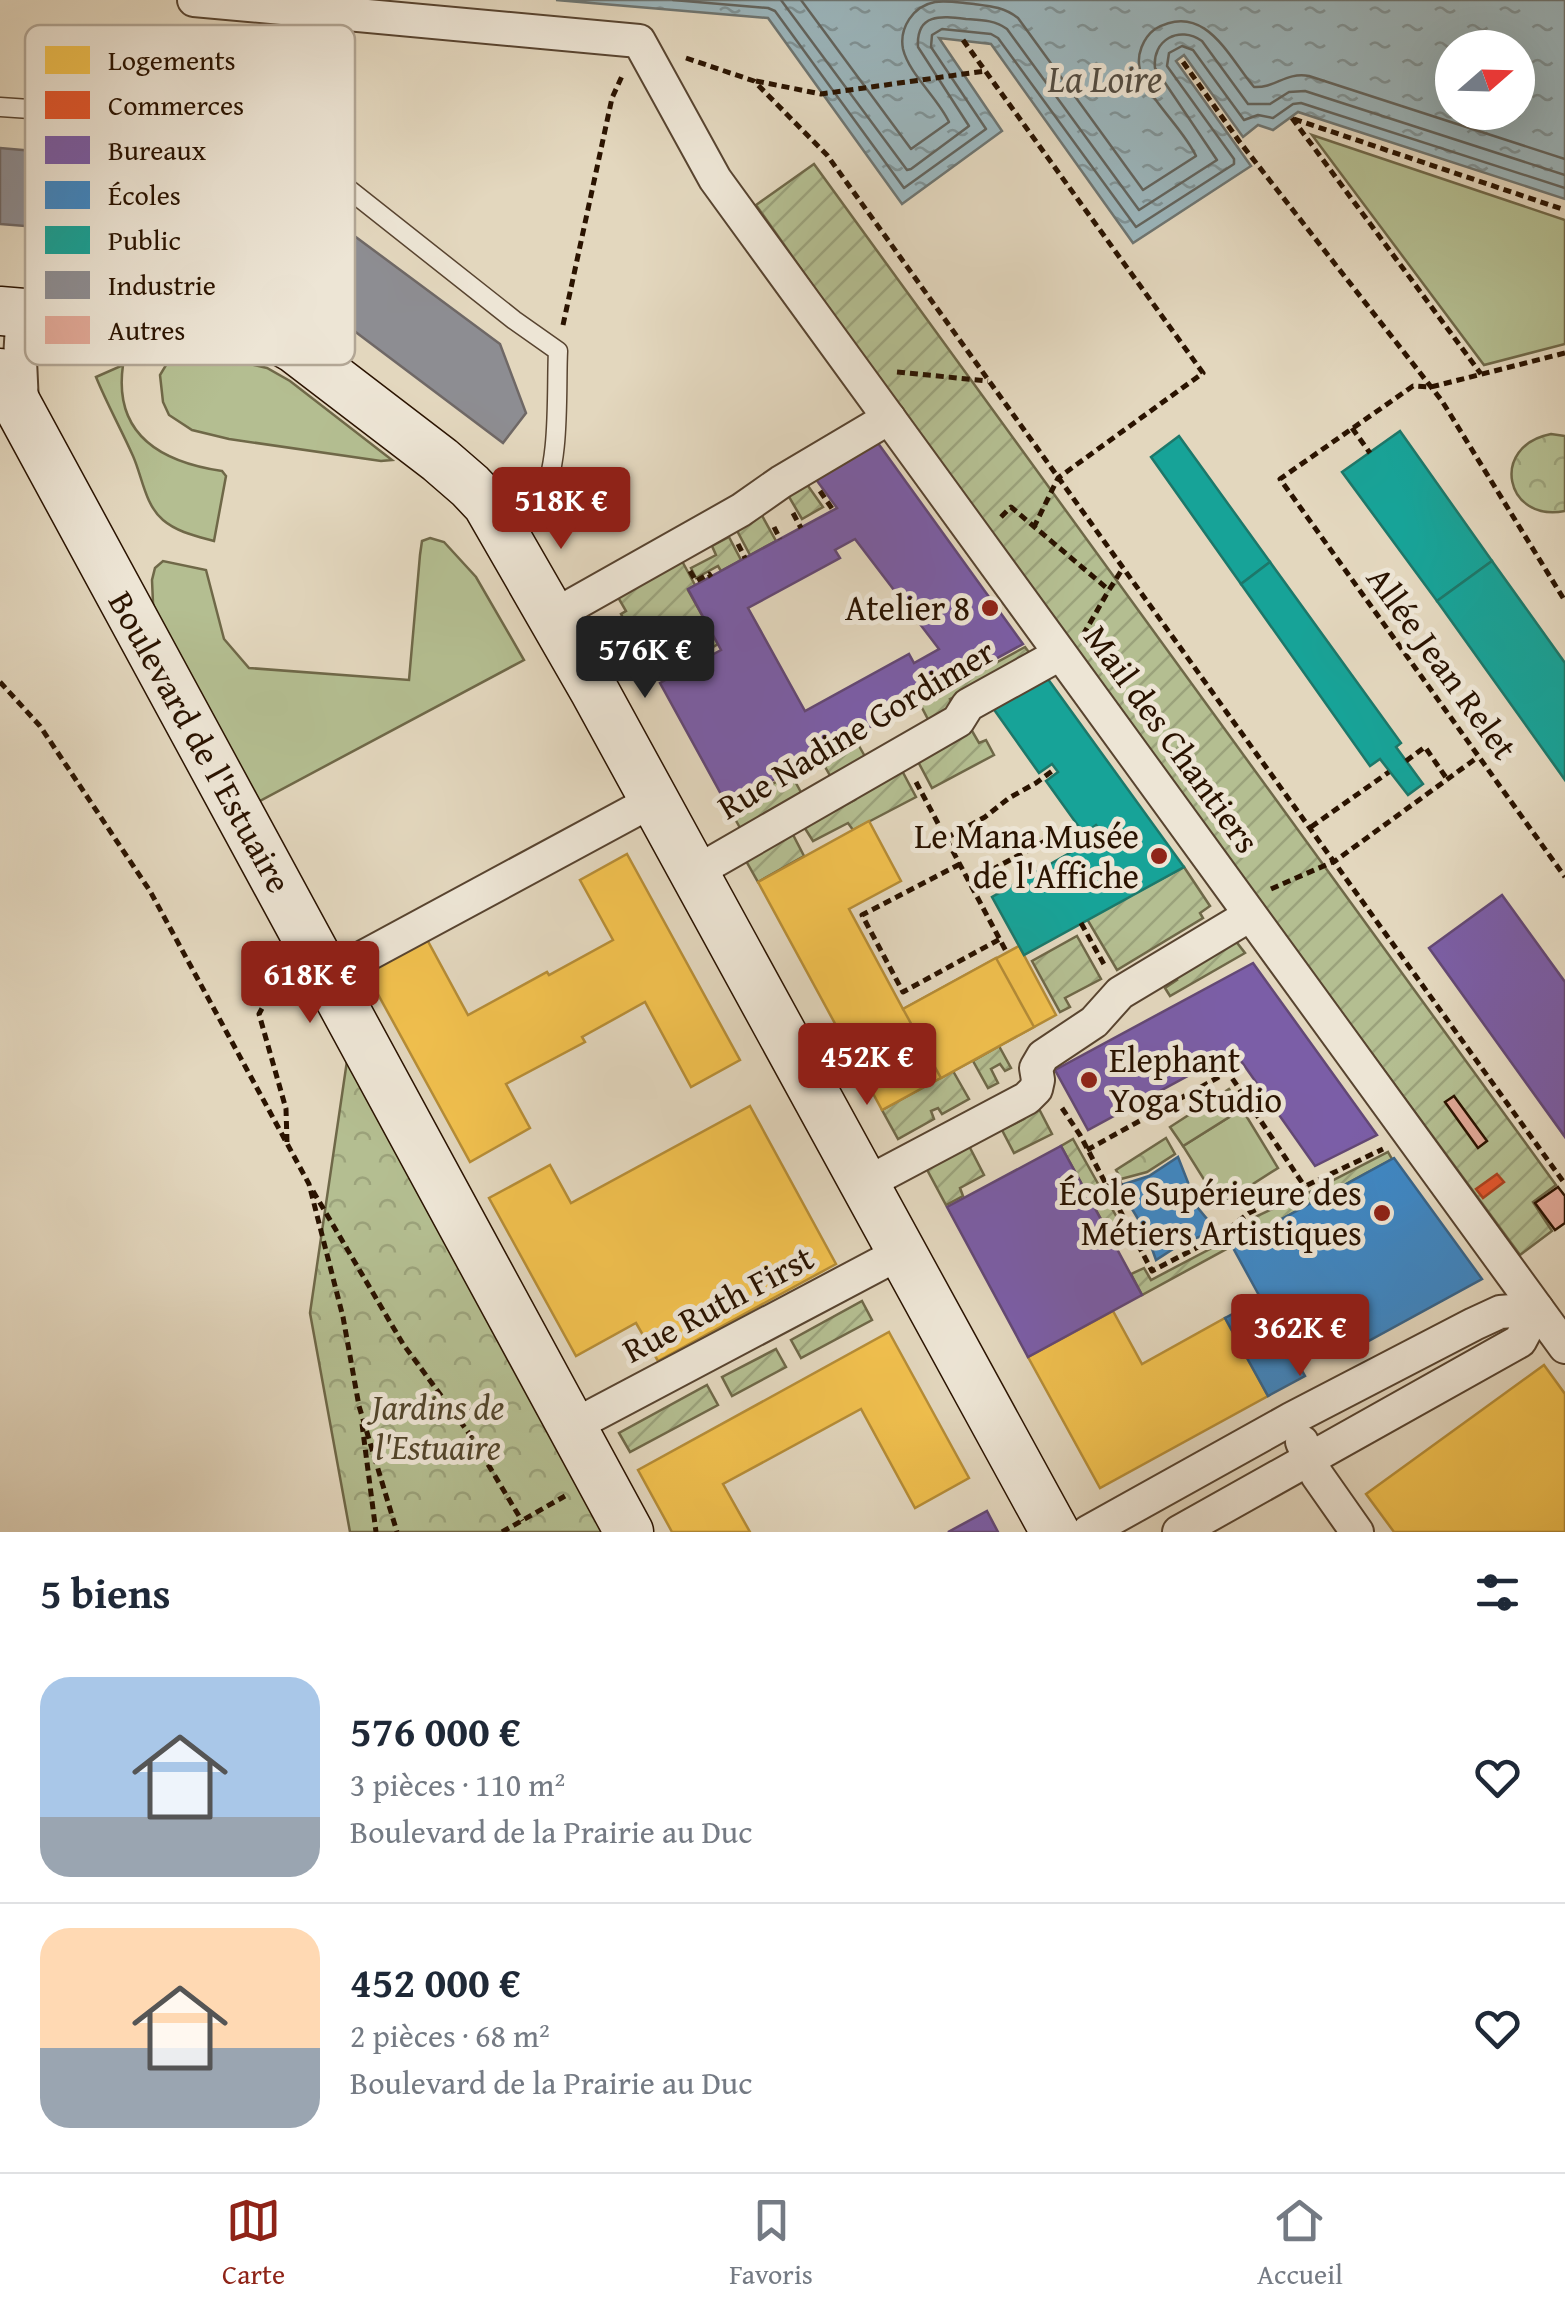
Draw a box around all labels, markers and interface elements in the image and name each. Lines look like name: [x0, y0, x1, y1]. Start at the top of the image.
legend: [25, 25, 355, 365]
north arrow: [1435, 30, 1535, 130]
map controls: [1435, 30, 1535, 130]
text: Logements: [108, 39, 236, 80]
water label: La Loire: [1047, 50, 1162, 106]
text: Commerces: [108, 84, 244, 125]
text: Bureaux: [108, 129, 207, 170]
text: Écoles: [108, 174, 181, 215]
text: Public: [108, 219, 181, 260]
text: Industrie: [108, 264, 216, 305]
text: Autres: [108, 309, 185, 350]
pin: 518K €: [480, 467, 642, 552]
text: 518K €: [514, 476, 608, 523]
street label: Allée Jean Relet: [1355, 556, 1530, 770]
street label: Boulevard de l'Estuaire: [96, 582, 305, 902]
place label: Atelier 8: [845, 582, 970, 633]
marker: Atelier 8: [979, 597, 1001, 619]
street label: Mail des Chantiers: [1072, 614, 1273, 863]
pin: 576K €: [564, 616, 726, 701]
text: 576K €: [598, 625, 692, 672]
street label: Rue Nadine Gordimer: [707, 625, 1004, 832]
place label: Le Mana Musée de l'Affiche: [914, 810, 1139, 901]
marker: Le Mana Musée de l'Affiche: [1148, 845, 1170, 867]
pin: 618K €: [229, 941, 391, 1026]
text: 618K €: [263, 950, 357, 997]
pin: 452K €: [786, 1023, 948, 1108]
text: 452K €: [820, 1032, 914, 1079]
place label: Elephant Yoga Studio: [1109, 1034, 1282, 1125]
marker: Elephant Yoga Studio: [1078, 1069, 1100, 1091]
place label: École Supérieure des Métiers Artistiques: [1059, 1167, 1362, 1258]
marker: École Supérieure des Métiers Artistiques: [1371, 1202, 1393, 1224]
street label: Rue Ruth First: [613, 1232, 822, 1375]
pin: 362K €: [1219, 1294, 1381, 1379]
text: 362K €: [1253, 1303, 1347, 1350]
park label: Jardins de l'Estuaire: [367, 1381, 504, 1472]
text: 5 biens: [40, 1562, 171, 1623]
icon: filters: [1470, 1565, 1525, 1620]
text: 576 000 €: [350, 1700, 521, 1761]
icon: home: [120, 1717, 240, 1837]
icon: heart: [1470, 1750, 1525, 1805]
text: 3 pièces · 110 m²: [350, 1761, 565, 1808]
text: Boulevard de la Prairie au Duc: [350, 1808, 752, 1855]
text: 452 000 €: [350, 1951, 521, 2012]
icon: home: [120, 1968, 240, 2088]
icon: heart: [1470, 2001, 1525, 2056]
text: 2 pièces · 68 m²: [350, 2012, 550, 2059]
text: Boulevard de la Prairie au Duc: [350, 2059, 752, 2106]
tab: Carte: [222, 2193, 285, 2294]
tab: Favoris: [729, 2193, 813, 2294]
tab: Accueil: [1257, 2193, 1343, 2294]

